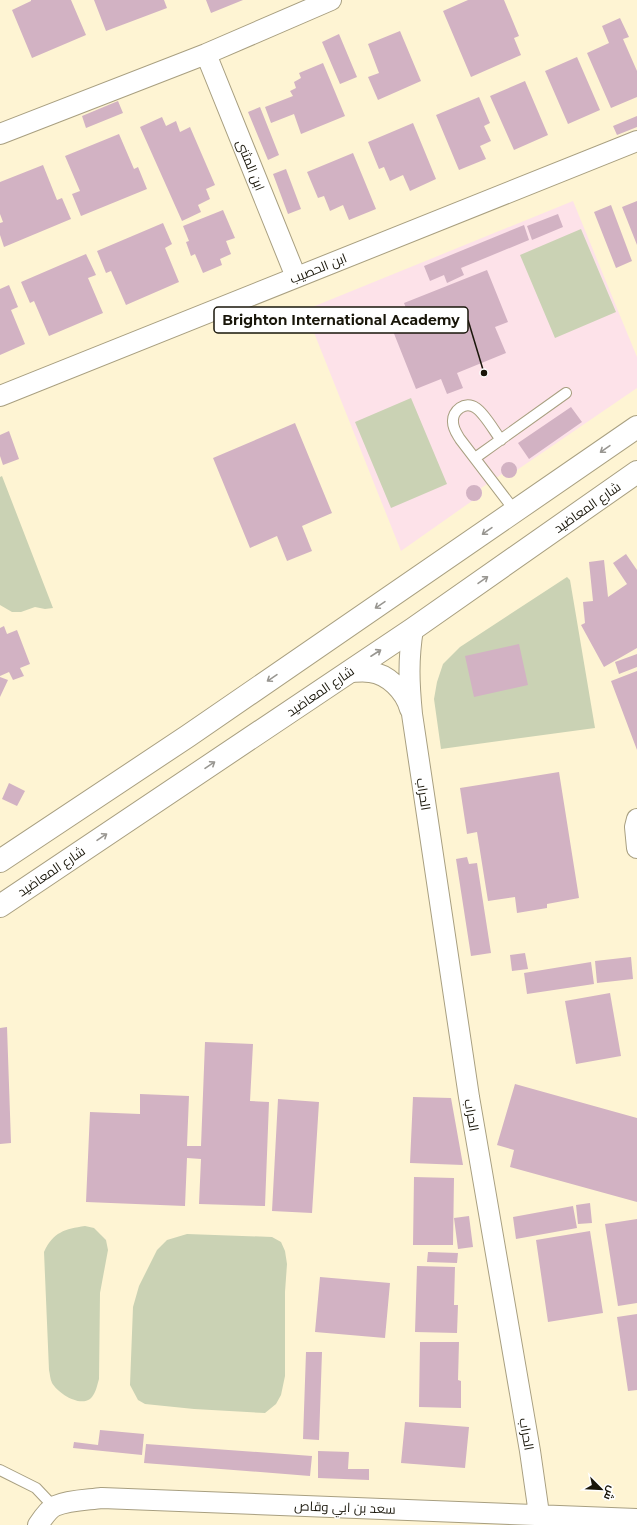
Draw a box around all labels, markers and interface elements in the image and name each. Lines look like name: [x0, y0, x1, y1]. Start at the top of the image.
street label: ابن المثنى: [234, 137, 268, 193]
street label: ابن الحصيب: [287, 249, 349, 287]
callout: Brighton International Academy: [214, 307, 468, 333]
text: Brighton International Academy: [222, 311, 460, 329]
one-way arrow: [600, 445, 611, 453]
street label: شارع المعاضيد: [550, 478, 624, 537]
one-way arrow: [481, 527, 492, 535]
one-way arrow: [477, 576, 488, 584]
one-way arrow: [374, 601, 385, 609]
one-way arrow: [370, 649, 381, 657]
street label: شارع المعاضيد: [283, 663, 357, 720]
one-way arrow: [267, 674, 278, 682]
one-way arrow: [204, 760, 216, 768]
street label: الحراب: [414, 777, 434, 811]
one-way arrow: [96, 833, 107, 841]
street label: شارع المعاضيد: [14, 843, 88, 900]
street label: الحراب: [461, 1098, 483, 1132]
street label: الحراب: [516, 1417, 538, 1451]
north arrow: [581, 1469, 621, 1509]
text: ش: [601, 1484, 619, 1502]
street label: سعد بن ابي وقاص: [294, 1497, 396, 1520]

